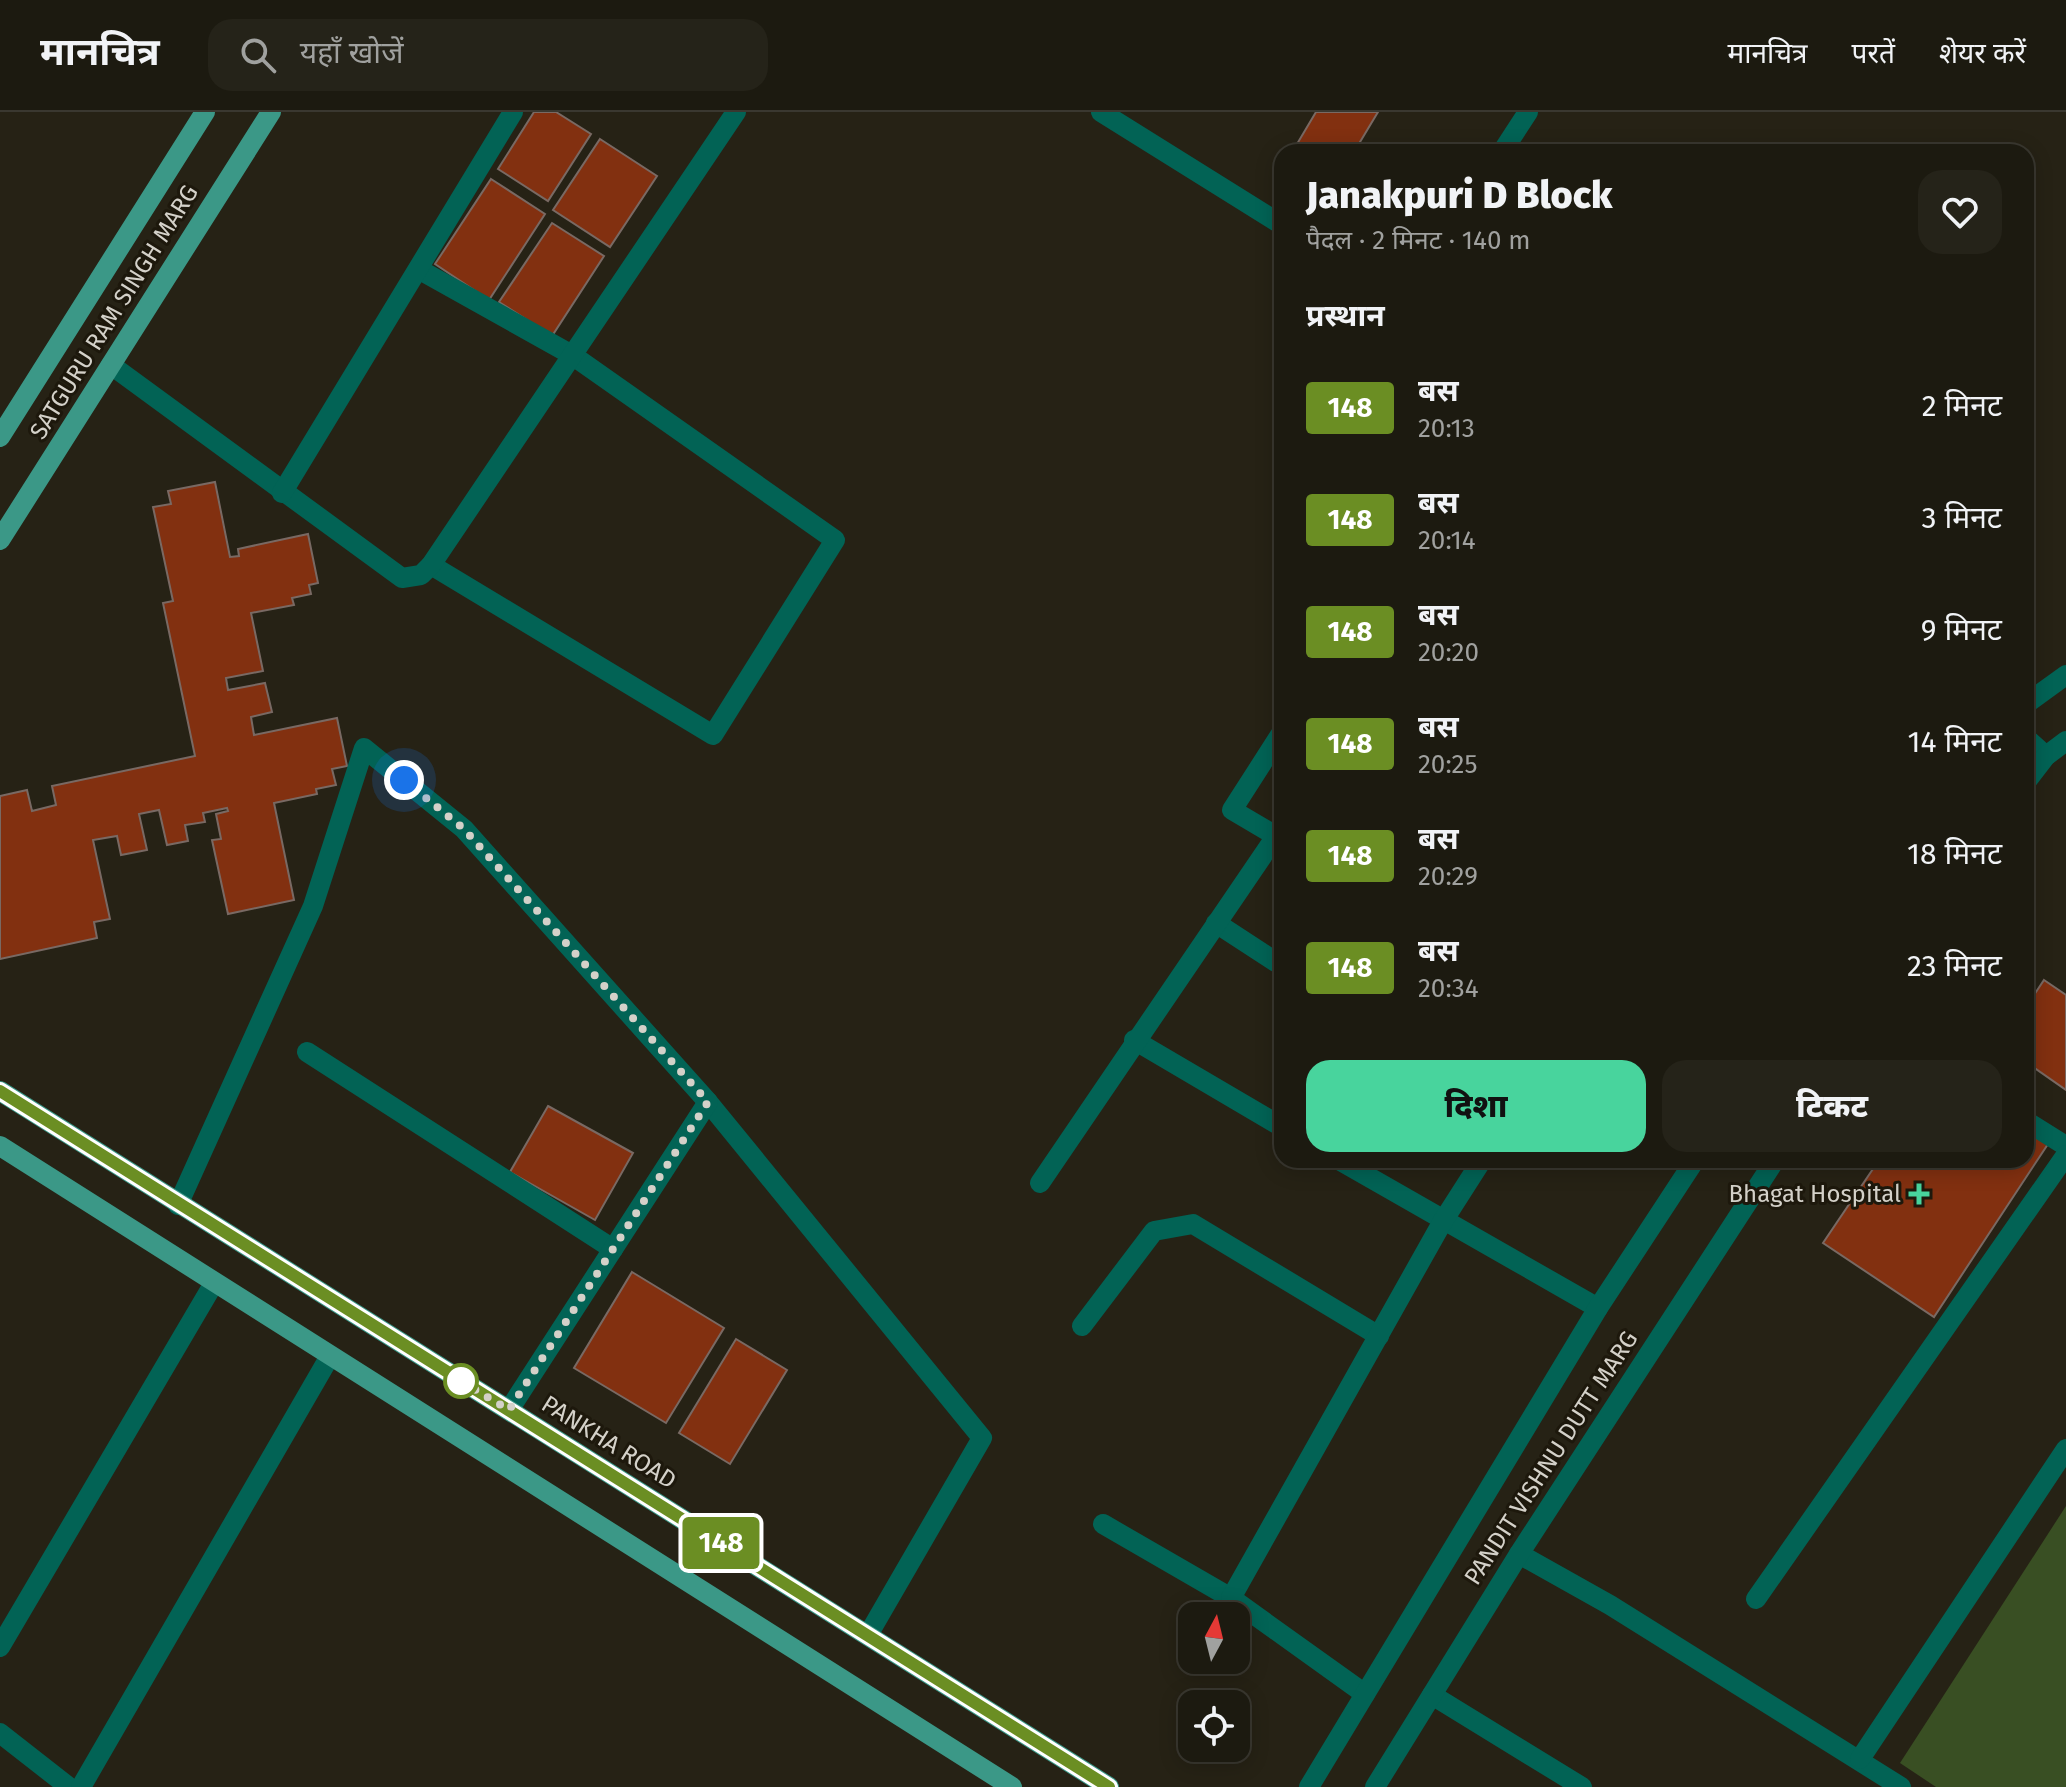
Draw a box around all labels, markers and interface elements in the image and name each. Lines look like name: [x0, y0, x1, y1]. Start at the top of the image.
search box: [208, 19, 768, 91]
text: मानचित्र: [40, 29, 160, 75]
icon: search: [236, 33, 280, 77]
text: यहाँ खोजें: [300, 35, 403, 71]
text: मानचित्र: [1728, 37, 1808, 70]
text: परतें: [1852, 37, 1895, 70]
text: शेयर करें: [1939, 37, 2026, 70]
button: heart: [1918, 170, 2002, 254]
text: Janakpuri D Block: [1306, 172, 1612, 218]
street label: SATGURU RAM SINGH MARG: [24, 180, 204, 444]
text: पैदल · 2 मिनट · 140 m: [1306, 225, 1531, 256]
text: प्रस्थान: [1306, 298, 1385, 334]
text: बस: [1418, 373, 1459, 409]
text: 2 मिनट: [1922, 388, 2002, 424]
text: 148: [1327, 391, 1373, 424]
text: 20:13: [1418, 413, 1475, 444]
text: बस: [1418, 485, 1459, 521]
text: 3 मिनट: [1922, 500, 2002, 536]
text: 148: [1327, 503, 1373, 536]
text: 20:14: [1418, 525, 1476, 556]
text: बस: [1418, 597, 1459, 633]
text: 9 मिनट: [1921, 612, 2002, 648]
text: 148: [1327, 615, 1373, 648]
text: 20:20: [1418, 637, 1479, 668]
text: बस: [1418, 709, 1459, 745]
text: 14 मिनट: [1908, 724, 2002, 760]
text: 148: [1327, 727, 1373, 760]
text: 20:25: [1418, 749, 1478, 780]
your location: [384, 760, 424, 800]
text: बस: [1418, 821, 1459, 857]
text: 18 मिनट: [1907, 836, 2002, 872]
text: 148: [1327, 839, 1373, 872]
text: 20:29: [1418, 861, 1478, 892]
text: बस: [1418, 933, 1459, 969]
text: 23 मिनट: [1907, 948, 2002, 984]
text: 148: [1327, 951, 1373, 984]
text: 20:34: [1418, 973, 1479, 1004]
button: दिशा: [1306, 1060, 1646, 1152]
button: टिकट: [1662, 1060, 2002, 1152]
place label: Bhagat Hospital: [1729, 1180, 1901, 1208]
marker: Bhagat Hospital: [1908, 1183, 1930, 1205]
street label: PANDIT VISHNU DUTT MARG: [1458, 1326, 1644, 1590]
unlabelled marker: [444, 1364, 478, 1398]
street label: PANKHA ROAD: [537, 1390, 681, 1494]
line badge: 148: [675, 1517, 767, 1569]
text: 148: [698, 1526, 744, 1559]
north arrow: [1178, 1602, 1250, 1674]
map controls: [1178, 1602, 1250, 1762]
button: locate: [1178, 1690, 1250, 1762]

